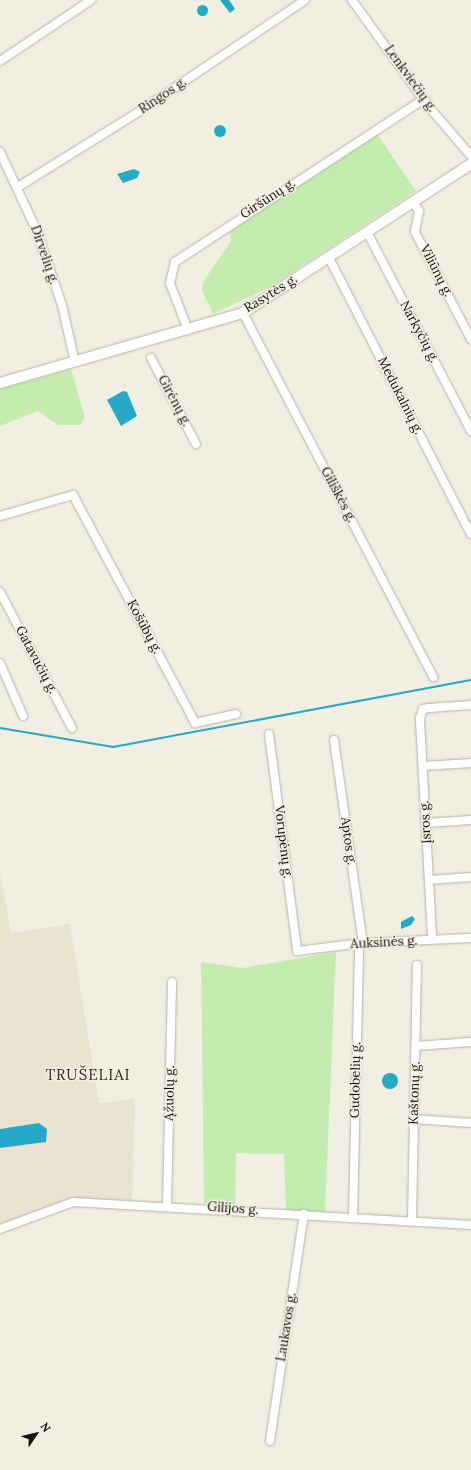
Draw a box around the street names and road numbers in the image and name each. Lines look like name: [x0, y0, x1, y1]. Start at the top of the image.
street label: Lenkviečių g.: [381, 43, 439, 115]
street label: Ringos g.: [136, 74, 190, 118]
street label: Giršūnų g.: [238, 175, 298, 223]
street label: Dirvelių g.: [27, 223, 61, 287]
street label: Viliūnų g.: [416, 242, 456, 300]
street label: Rasytės g.: [242, 272, 300, 316]
street label: Narkyčių g.: [396, 298, 442, 366]
street label: Medukalnių g.: [374, 355, 426, 437]
street label: Girėnų g.: [154, 373, 194, 429]
street label: Giliškės g.: [317, 465, 359, 525]
street label: Košūbų g.: [123, 597, 165, 657]
street label: Gatavučių g.: [12, 623, 60, 697]
street label: Įsros g.: [417, 800, 435, 844]
street label: Vorupėnų g.: [271, 805, 295, 879]
street label: Aptos g.: [337, 816, 359, 866]
street label: Auksinės g.: [350, 933, 418, 953]
street label: Gudobelių g.: [348, 1042, 364, 1118]
street label: Kaštonų g.: [406, 1061, 424, 1125]
street label: Ąžuolų g.: [162, 1065, 178, 1121]
street label: Gilijos g.: [207, 1199, 259, 1219]
street label: Laukavos g.: [274, 1291, 300, 1363]

